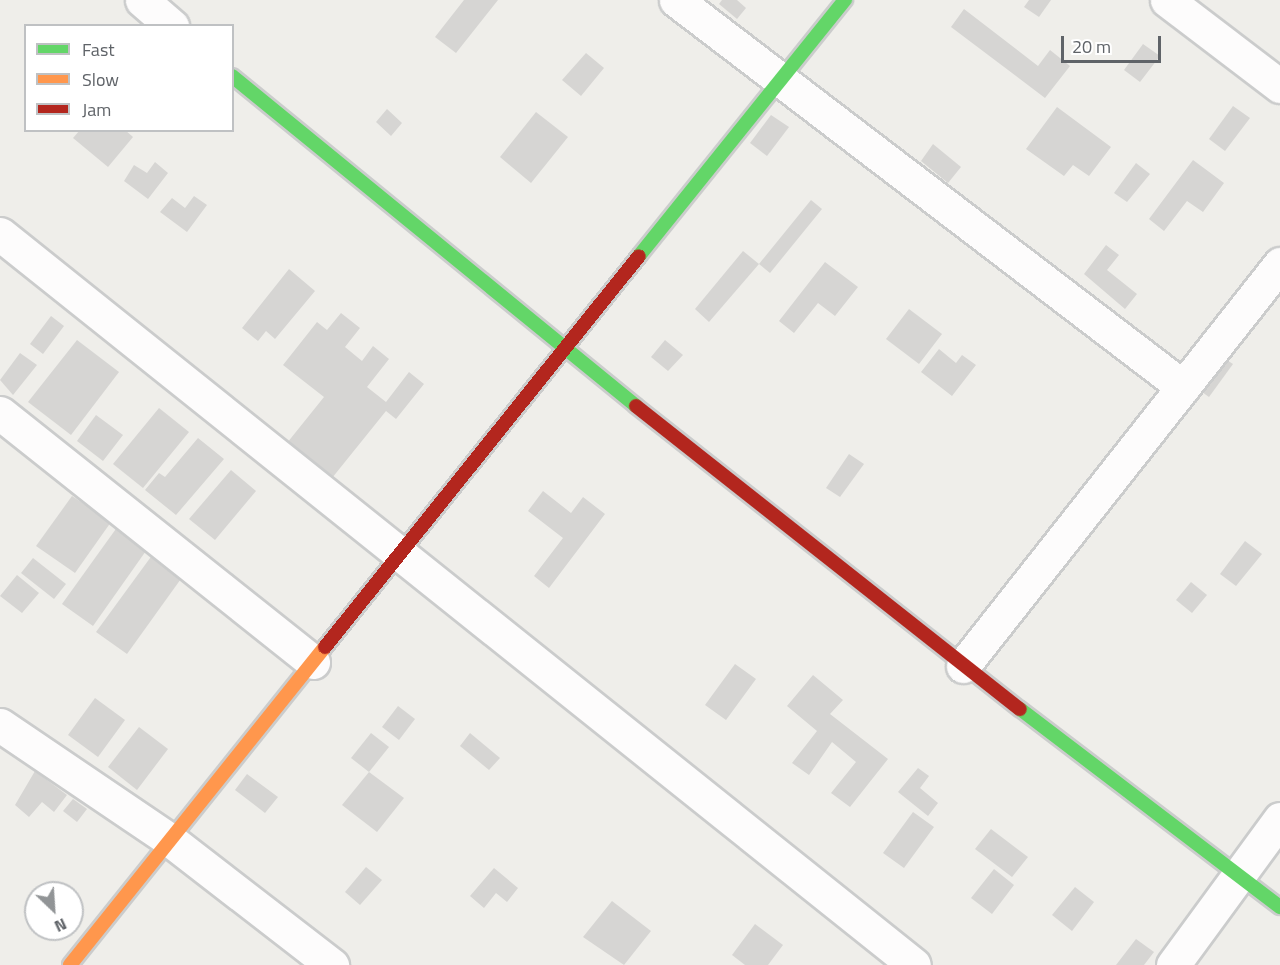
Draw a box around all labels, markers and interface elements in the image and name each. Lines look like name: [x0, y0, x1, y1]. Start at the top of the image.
legend: [24, 24, 234, 132]
scale bar: [1064, 24, 1164, 62]
text: 20 m: [1072, 33, 1111, 60]
text: Fast: [82, 36, 115, 63]
text: Slow: [82, 66, 119, 93]
text: Jam: [82, 96, 111, 123]
north arrow: [24, 881, 84, 941]
text: N: [51, 912, 71, 939]

